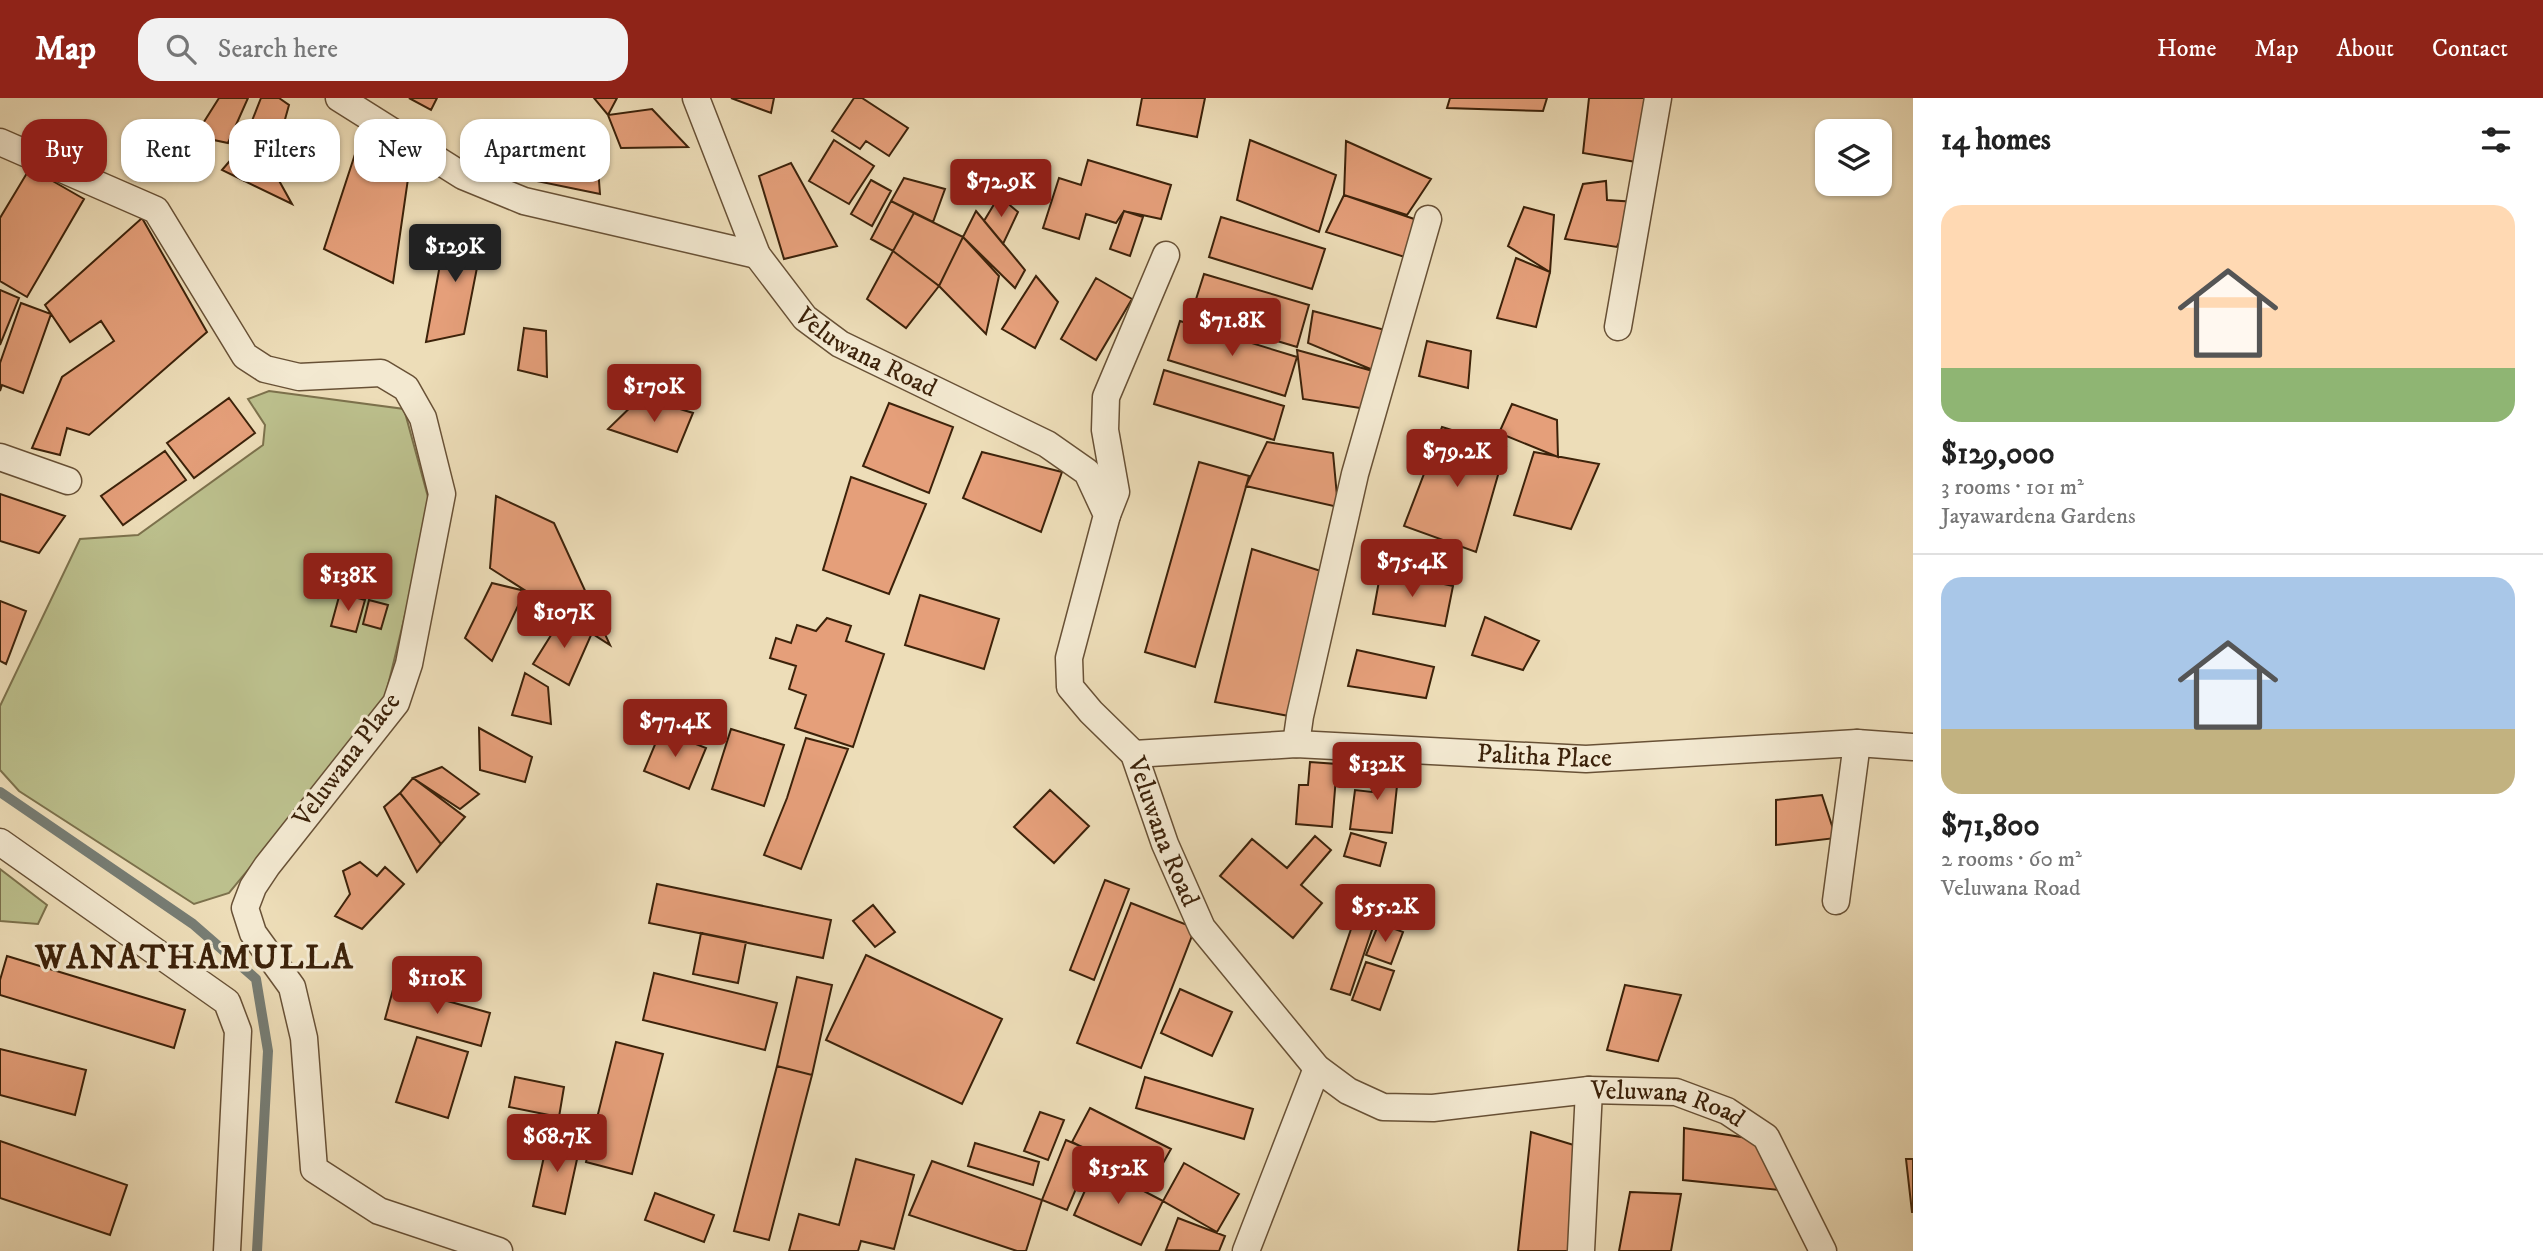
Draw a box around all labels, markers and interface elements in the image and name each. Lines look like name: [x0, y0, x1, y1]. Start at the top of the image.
search box: [138, 18, 628, 81]
text: Map: [35, 29, 96, 70]
icon: search: [162, 30, 200, 68]
text: Search here: [218, 33, 338, 66]
text: Home: [2157, 34, 2216, 64]
text: Map: [2254, 34, 2299, 64]
text: About: [2337, 34, 2394, 64]
text: Contact: [2432, 34, 2508, 64]
chip: Buy: [21, 119, 107, 182]
chip: Rent: [121, 119, 215, 182]
chip: Filters: [229, 119, 340, 182]
chip: New: [354, 119, 446, 182]
chip: Apartment: [460, 119, 610, 182]
map controls: [1815, 119, 1892, 196]
button: layers: [1815, 119, 1892, 196]
icon: filters: [2477, 121, 2515, 159]
text: 14 homes: [1941, 122, 2051, 159]
pin: $72.9K: [944, 159, 1058, 219]
text: $72.9K: [966, 167, 1036, 196]
pin: $129K: [406, 225, 504, 284]
text: $129K: [425, 232, 485, 261]
icon: home: [2165, 250, 2291, 376]
pin: $71.8K: [1175, 299, 1289, 358]
street label: Veluwana Road: [786, 300, 942, 405]
text: $71.8K: [1199, 306, 1265, 335]
pin: $170K: [605, 364, 703, 424]
text: $170K: [623, 372, 685, 401]
pin: $79.2K: [1400, 430, 1514, 489]
text: $129,000: [1941, 436, 2055, 473]
text: $79.2K: [1422, 437, 1492, 466]
text: 3 rooms · 101 m²: [1941, 473, 2084, 502]
text: Jayawardena Gardens: [1941, 502, 2136, 531]
pin: $75.4K: [1355, 540, 1469, 599]
text: $75.4K: [1377, 547, 1447, 576]
pin: $138K: [299, 554, 397, 613]
text: $138K: [319, 561, 377, 590]
pin: $107K: [515, 590, 613, 650]
text: $107K: [533, 598, 595, 627]
icon: home: [2165, 622, 2291, 748]
street label: Veluwana Place: [285, 686, 408, 835]
pin: $77.4K: [618, 700, 732, 759]
text: $77.4K: [639, 707, 711, 736]
street label: Palitha Place: [1476, 737, 1613, 776]
pin: $132K: [1328, 742, 1426, 802]
text: $132K: [1348, 750, 1406, 779]
street label: Veluwana Road: [1119, 751, 1207, 912]
text: $71,800: [1941, 808, 2040, 845]
text: 2 rooms · 60 m²: [1941, 845, 2082, 874]
text: Veluwana Road: [1941, 874, 2081, 903]
pin: $55.2K: [1328, 884, 1442, 944]
text: $55.2K: [1351, 892, 1419, 921]
district label: WANATHAMULLA: [34, 938, 355, 979]
pin: $110K: [388, 956, 486, 1016]
text: $110K: [408, 964, 466, 993]
street label: Veluwana Road: [1589, 1074, 1751, 1135]
pin: $68.7K: [500, 1114, 614, 1174]
text: $68.7K: [523, 1122, 591, 1151]
pin: $152K: [1069, 1146, 1167, 1206]
text: $152K: [1088, 1154, 1148, 1183]

